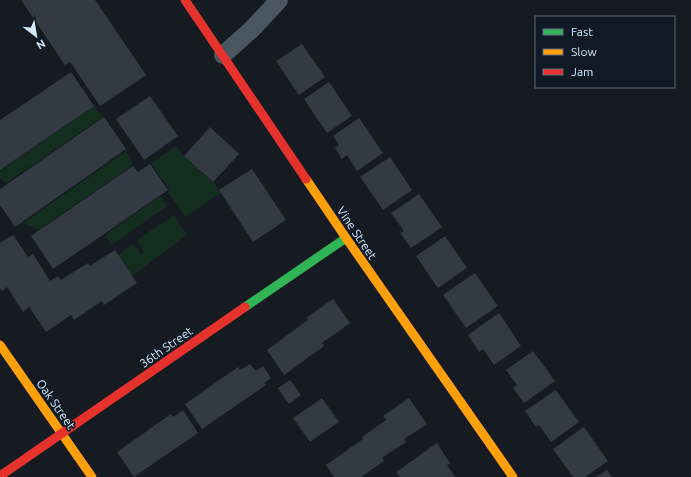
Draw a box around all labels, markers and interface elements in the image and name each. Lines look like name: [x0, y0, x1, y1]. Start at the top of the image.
north arrow: [16, 16, 56, 56]
legend: [535, 16, 675, 88]
text: Fast: [571, 25, 593, 38]
text: N: [35, 37, 48, 52]
text: Slow: [571, 45, 597, 58]
text: Jam: [571, 65, 593, 78]
street label: Vine Street: [335, 204, 380, 262]
street label: 36th Street: [137, 324, 195, 370]
street label: Oak Street: [34, 377, 78, 432]

